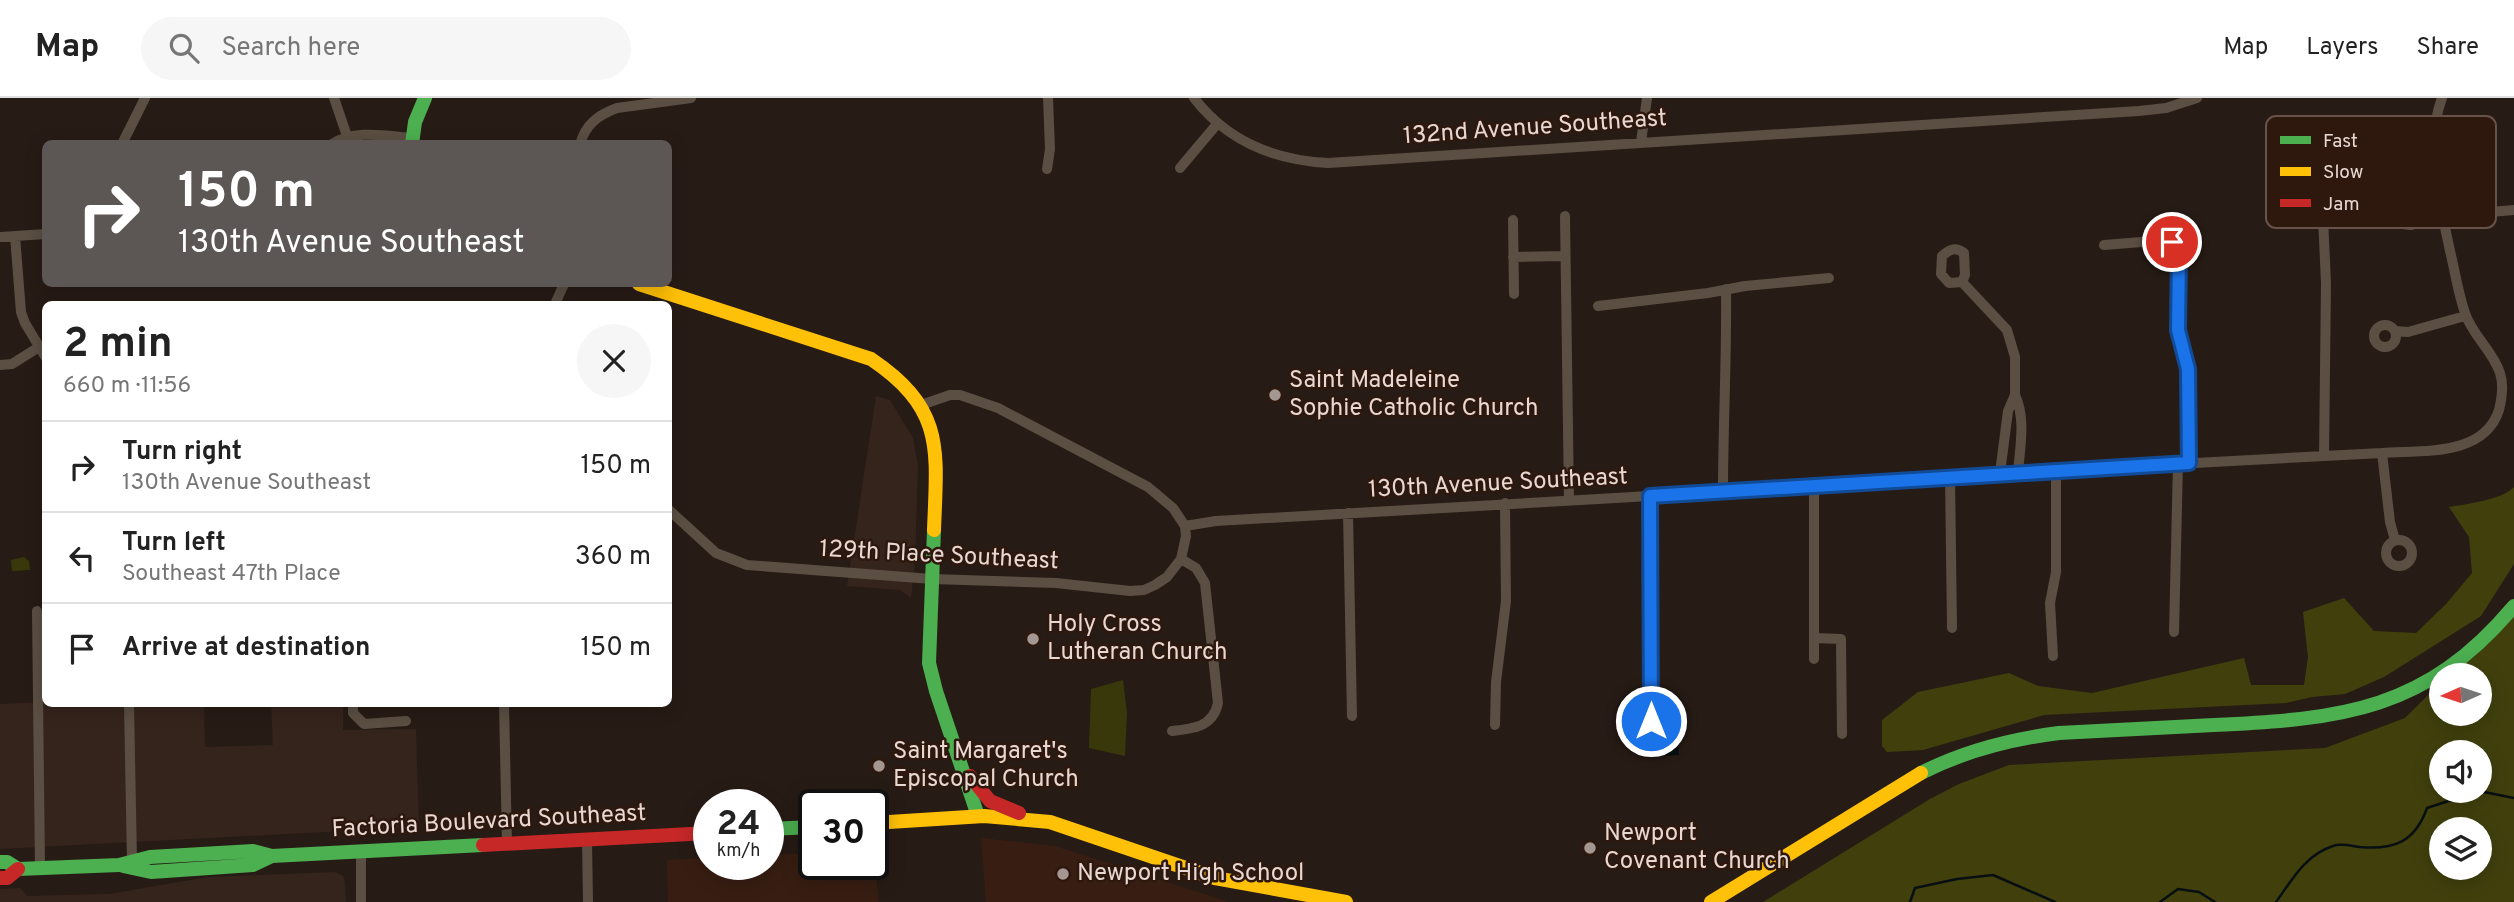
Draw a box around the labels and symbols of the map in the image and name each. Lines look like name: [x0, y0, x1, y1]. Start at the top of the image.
street label: 132nd Avenue Southeast: [1402, 104, 1668, 152]
legend: [2266, 116, 2496, 228]
text: Fast: [2323, 130, 2358, 154]
text: Slow: [2323, 161, 2363, 185]
text: Jam: [2323, 193, 2360, 217]
pin: [2142, 212, 2202, 272]
place label: Saint Madeleine Sophie Catholic Church: [1289, 366, 1539, 424]
marker: Saint Madeleine Sophie Catholic Church: [1267, 387, 1283, 403]
street label: 130th Avenue Southeast: [1367, 462, 1629, 506]
street label: 129th Place Southeast: [819, 535, 1059, 577]
place label: Holy Cross Lutheran Church: [1047, 610, 1227, 668]
marker: Holy Cross Lutheran Church: [1025, 631, 1041, 647]
north arrow: [2429, 663, 2492, 726]
position arrow: [1614, 684, 1688, 758]
place label: Saint Margaret's Episcopal Church: [893, 737, 1079, 795]
marker: Saint Margaret's Episcopal Church: [871, 758, 887, 774]
speed limit sign: 30: [798, 789, 889, 880]
street label: Factoria Boulevard Southeast: [331, 799, 647, 845]
place label: Newport Covenant Church: [1604, 819, 1790, 877]
marker: Newport Covenant Church: [1582, 840, 1598, 856]
place label: Newport High School: [1077, 859, 1304, 889]
marker: Newport High School: [1055, 866, 1071, 882]

